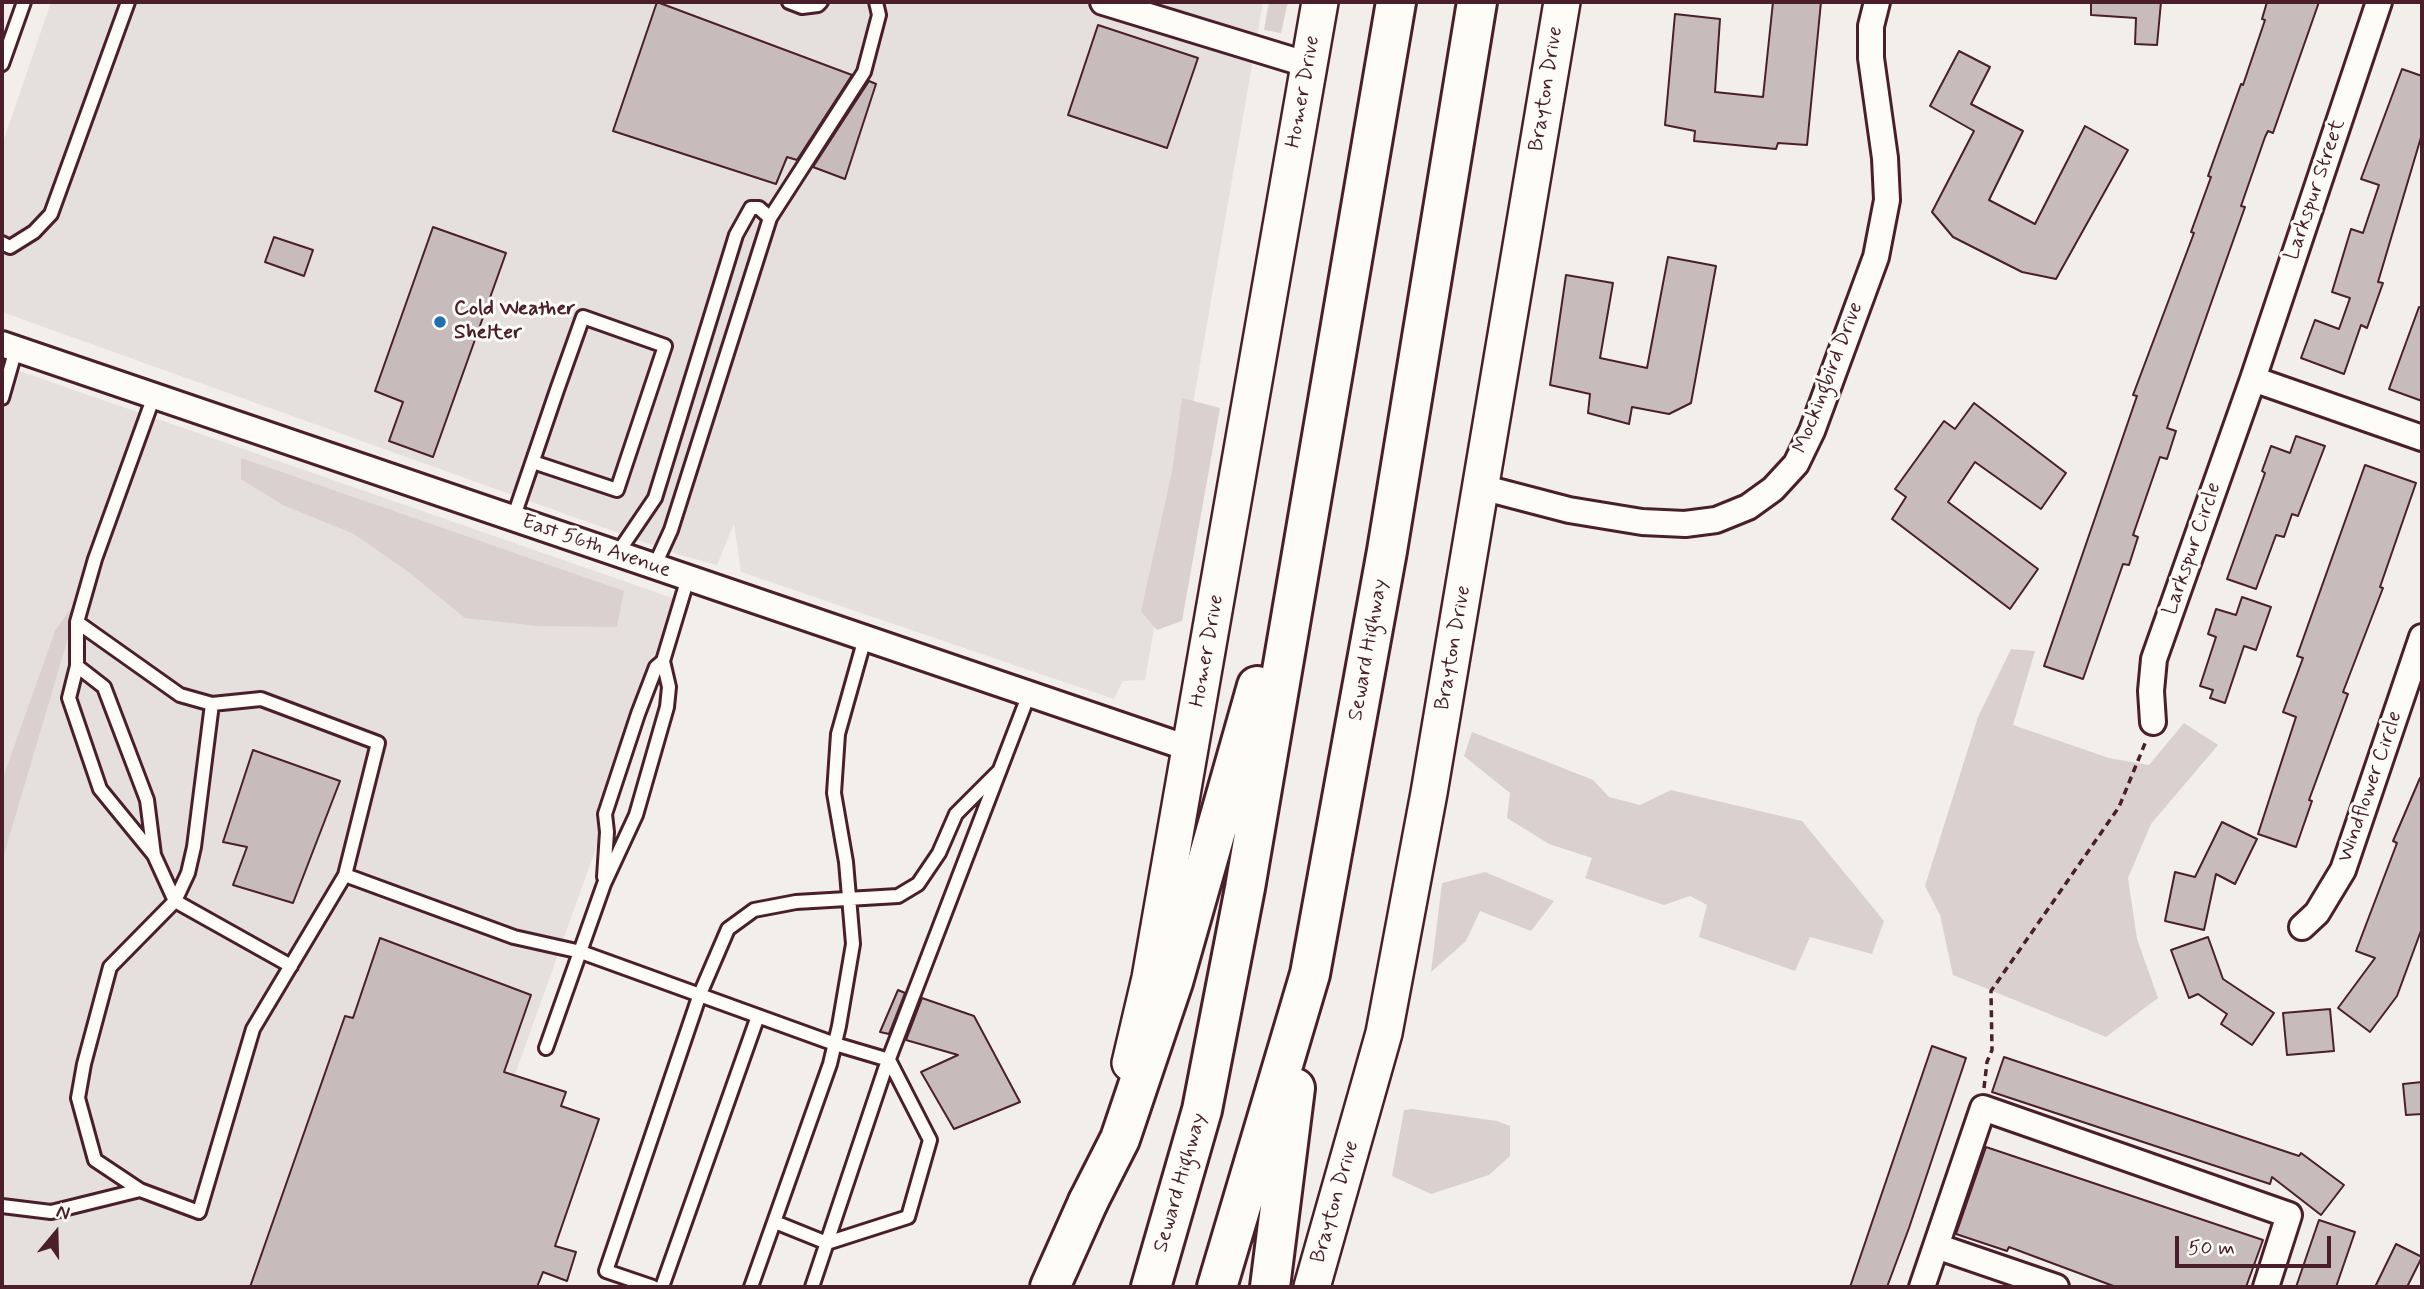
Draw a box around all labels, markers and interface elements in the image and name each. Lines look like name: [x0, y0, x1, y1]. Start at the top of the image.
street label: Brayton Drive: [1525, 25, 1569, 153]
street label: Homer Drive: [1282, 34, 1326, 150]
street label: Larkspur Street: [2280, 116, 2352, 264]
place label: Cold Weather Shelter: [454, 297, 575, 347]
street label: Mockingbird Drive: [1789, 299, 1869, 457]
marker: Cold Weather Shelter: [432, 314, 448, 330]
street label: Larkspur Circle: [2158, 479, 2228, 619]
street label: East 56th Avenue: [518, 510, 674, 584]
street label: Seward Highway: [1344, 577, 1394, 723]
street label: Brayton Drive: [1431, 584, 1477, 712]
street label: Homer Drive: [1186, 593, 1230, 709]
street label: Windflower Circle: [2333, 708, 2409, 866]
street label: Seward Highway: [1149, 1110, 1213, 1256]
street label: Brayton Drive: [1307, 1138, 1365, 1266]
north arrow: [21, 1198, 91, 1268]
text: N: [53, 1199, 73, 1227]
scale bar: [2179, 1222, 2335, 1266]
text: 50 m: [2188, 1234, 2235, 1262]

